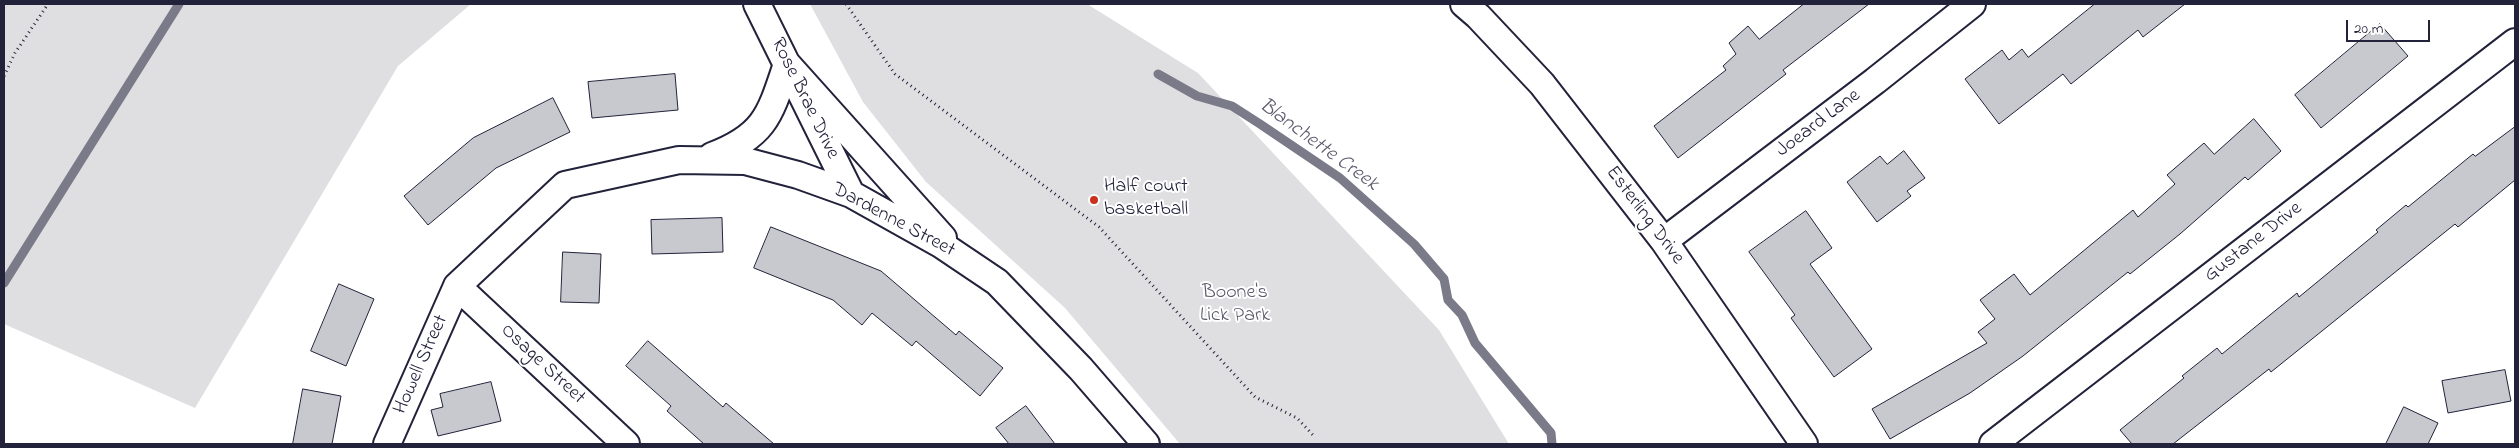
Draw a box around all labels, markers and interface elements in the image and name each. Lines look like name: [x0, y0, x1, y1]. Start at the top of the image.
scale bar: [2349, 10, 2433, 42]
text: 20 m: [2354, 18, 2383, 40]
street label: Rose Brae Drive: [764, 35, 844, 163]
street label: Joeard Lane: [1772, 85, 1866, 163]
water label: Blanchette Creek: [1253, 94, 1383, 198]
street label: Esterling Drive: [1599, 162, 1689, 270]
place label: Half court basketball: [1104, 176, 1188, 223]
street label: Dardenne Street: [827, 178, 959, 264]
marker: Half court basketball: [1088, 194, 1100, 206]
street label: Gustane Drive: [2200, 197, 2308, 289]
park label: Boone's Lick Park: [1200, 282, 1270, 329]
street label: Howell Street: [389, 312, 455, 418]
street label: Osage Street: [495, 320, 589, 410]

